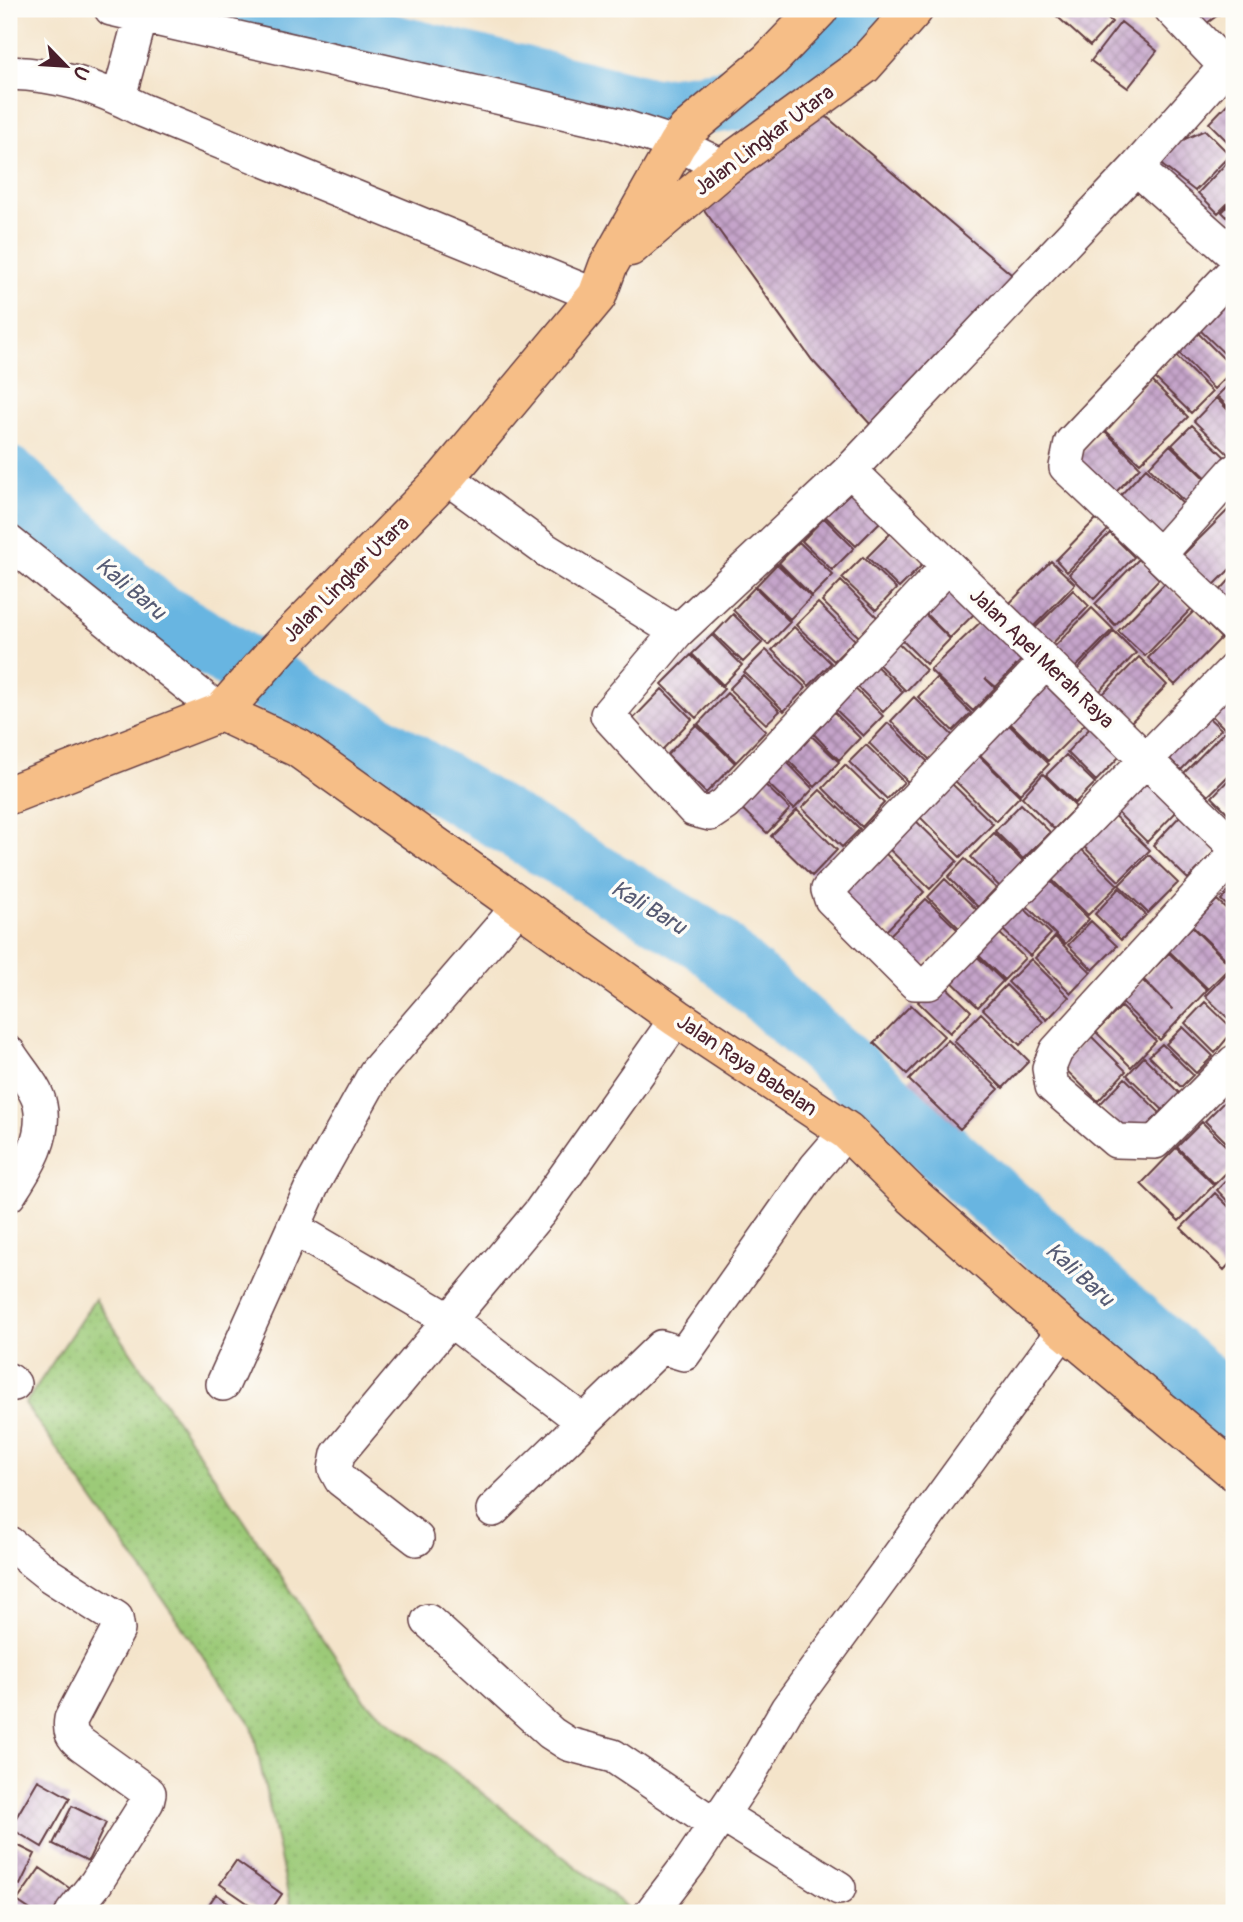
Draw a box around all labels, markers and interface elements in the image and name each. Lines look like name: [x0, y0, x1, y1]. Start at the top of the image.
north arrow: [32, 32, 102, 102]
text: U: [67, 62, 94, 84]
street label: Jalan Lingkar Utara: [689, 79, 840, 202]
street label: Jalan Lingkar Utara: [277, 510, 415, 648]
water label: Kali Baru: [90, 551, 173, 627]
street label: Jalan Apel Merah Raya: [963, 582, 1120, 735]
water label: Kali Baru: [606, 874, 693, 942]
street label: Jalan Raya Babelan: [671, 1008, 822, 1122]
water label: Kali Baru: [1039, 1236, 1121, 1314]

